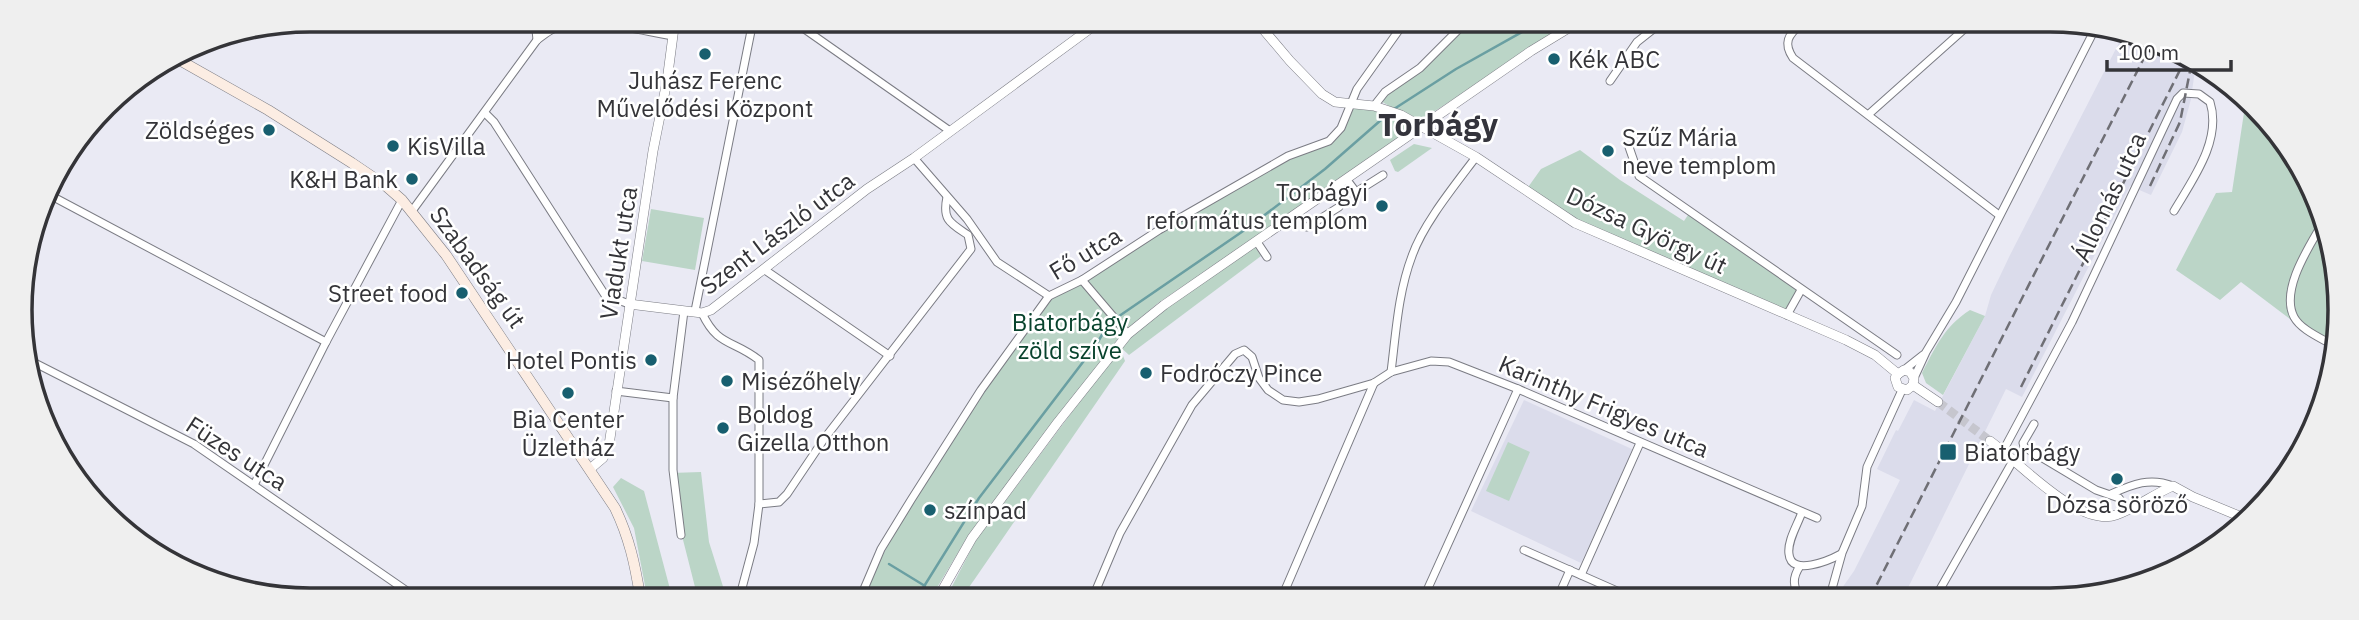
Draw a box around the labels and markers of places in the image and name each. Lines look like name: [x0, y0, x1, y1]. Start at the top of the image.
place label: Kék ABC: [1568, 43, 1660, 75]
marker: Juhász Ferenc Művelődési Központ: [697, 46, 713, 62]
marker: Kék ABC: [1546, 51, 1562, 67]
place label: Juhász Ferenc Művelődési Központ: [597, 64, 813, 124]
place label: Zöldséges: [145, 114, 255, 146]
place label: Szűz Mária neve templom: [1622, 121, 1776, 181]
marker: Zöldséges: [261, 122, 277, 138]
place label: KisVilla: [407, 130, 486, 162]
marker: KisVilla: [385, 138, 401, 154]
marker: Szűz Mária neve templom: [1600, 143, 1616, 159]
place label: K&H Bank: [289, 163, 398, 195]
marker: K&H Bank: [404, 171, 420, 187]
place label: Torbágyi református templom: [1146, 176, 1368, 236]
marker: Torbágyi református templom: [1374, 198, 1390, 214]
place label: Street food: [328, 277, 448, 309]
marker: Street food: [454, 285, 470, 301]
place label: Hotel Pontis: [506, 344, 637, 376]
marker: Hotel Pontis: [643, 352, 659, 368]
place label: Fodróczy Pince: [1160, 357, 1322, 389]
place label: Misézőhely: [741, 365, 861, 397]
marker: Fodróczy Pince: [1138, 365, 1154, 381]
marker: Misézőhely: [719, 373, 735, 389]
marker: Bia Center Üzletház: [560, 385, 576, 401]
place label: Boldog Gizella Otthon: [737, 398, 890, 458]
place label: Bia Center Üzletház: [512, 403, 624, 463]
marker: Boldog Gizella Otthon: [715, 420, 731, 436]
place label: Biatorbágy: [1964, 436, 2081, 468]
marker: Biatorbágy: [1938, 442, 1958, 462]
marker: Dózsa söröző: [2109, 471, 2125, 487]
place label: Dózsa söröző: [2046, 488, 2188, 520]
place label: színpad: [944, 494, 1027, 526]
marker: színpad: [922, 502, 938, 518]

